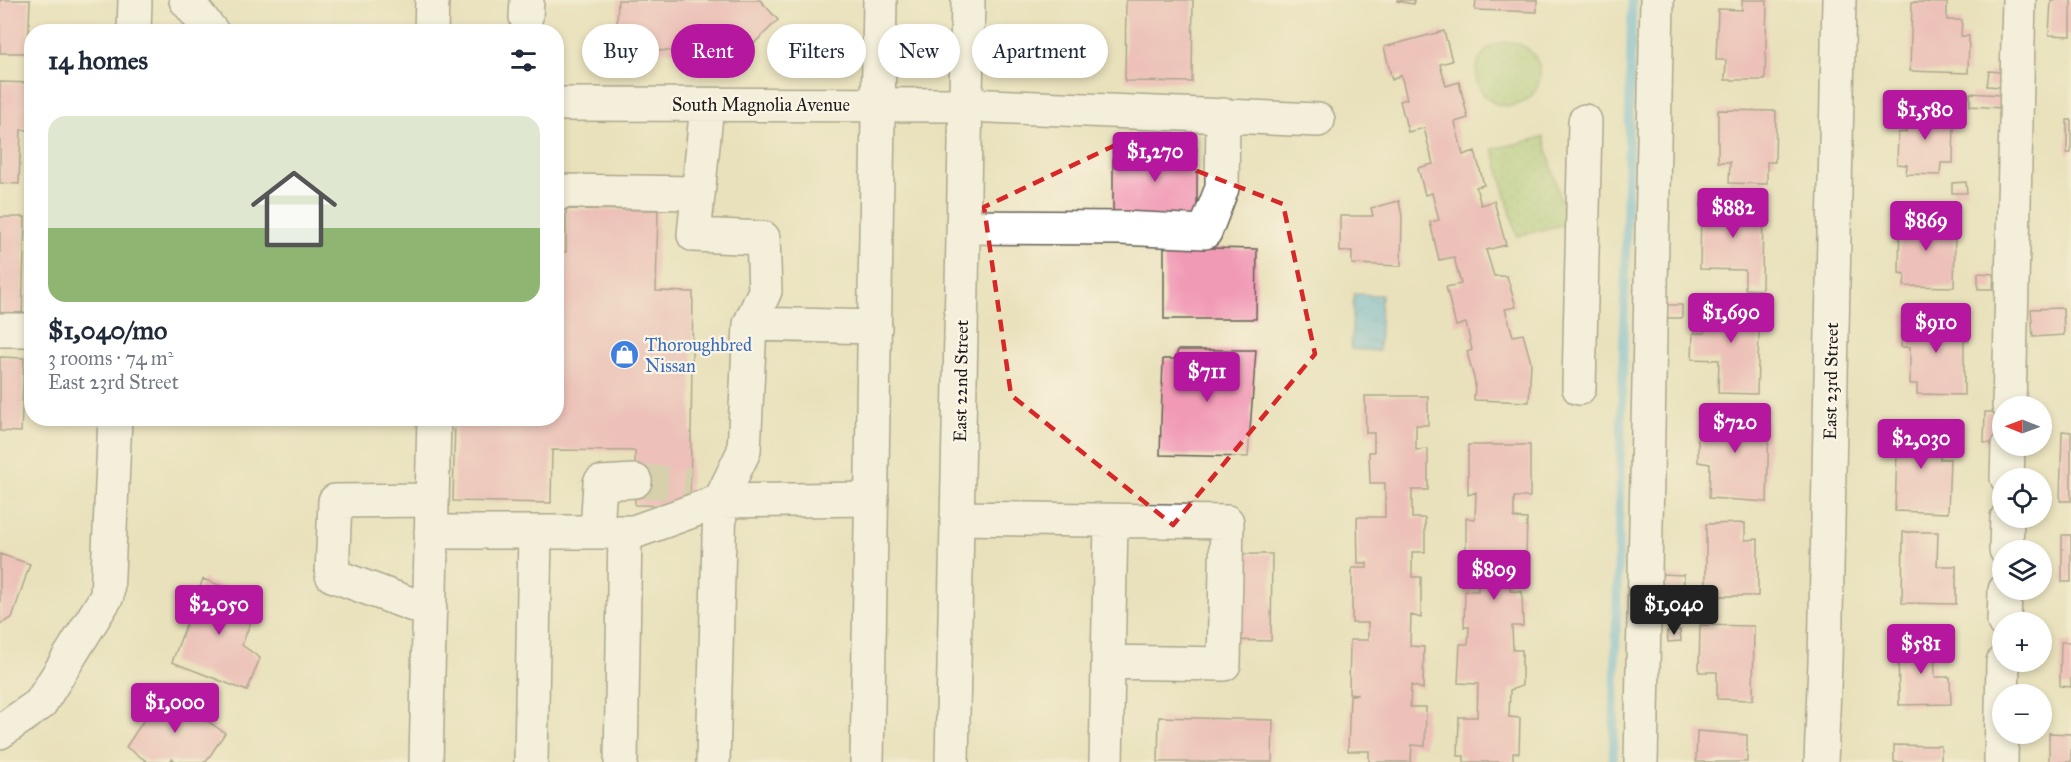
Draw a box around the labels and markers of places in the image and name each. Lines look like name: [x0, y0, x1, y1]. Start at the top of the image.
pin: $1,580: [1876, 90, 1974, 141]
pin: $1,270: [1106, 132, 1204, 183]
pin: $882: [1697, 188, 1769, 239]
pin: $869: [1890, 201, 1962, 252]
pin: $1,690: [1682, 293, 1780, 344]
pin: $910: [1900, 303, 1972, 354]
place label: Thoroughbred Nissan: [645, 334, 752, 377]
shop icon: Thoroughbred Nissan: [608, 339, 640, 371]
pin: $711: [1171, 352, 1243, 403]
pin: $720: [1699, 403, 1771, 454]
pin: $2,030: [1872, 419, 1970, 470]
pin: $809: [1458, 550, 1530, 601]
pin: $2,050: [170, 585, 268, 636]
pin: $1,040: [1625, 585, 1723, 636]
pin: $581: [1885, 624, 1957, 675]
pin: $1,000: [126, 683, 224, 734]

